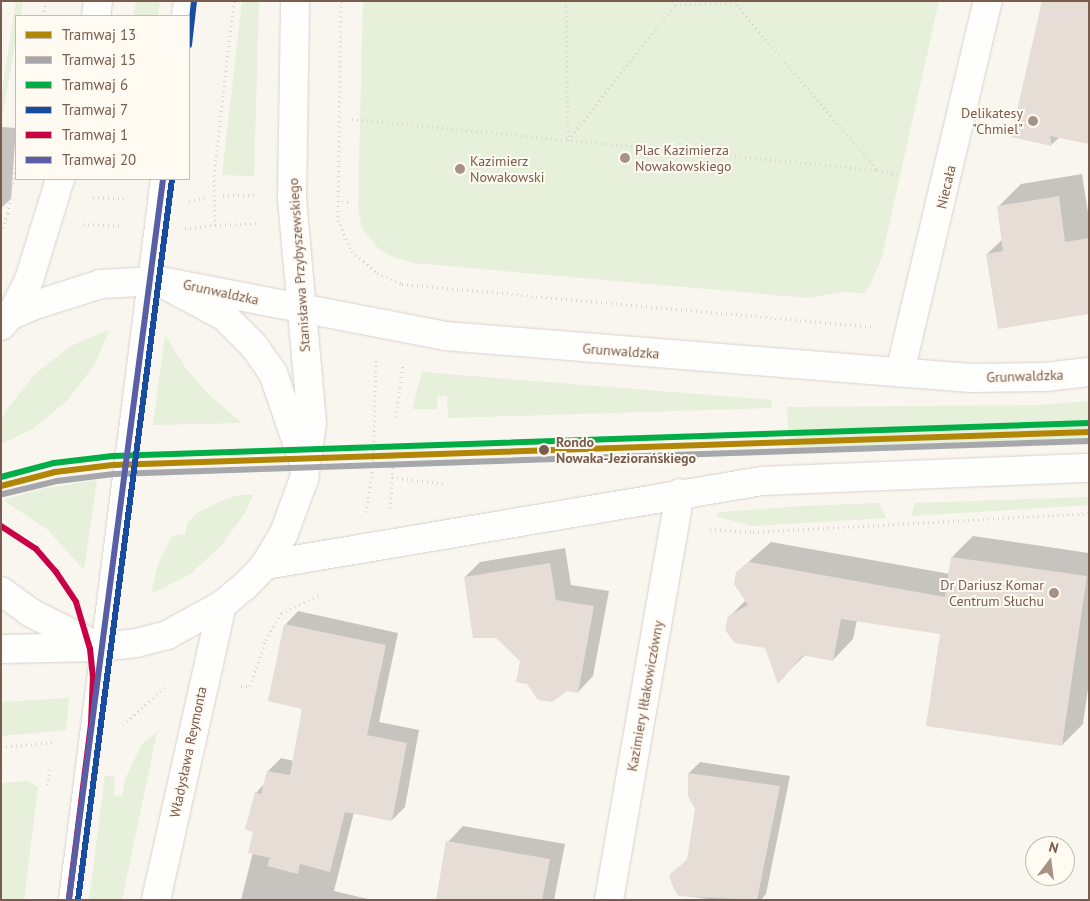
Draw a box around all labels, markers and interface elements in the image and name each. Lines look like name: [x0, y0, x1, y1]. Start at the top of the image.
legend: [15, 15, 190, 180]
text: Tramwaj 13: [62, 25, 136, 44]
text: Tramwaj 15: [62, 50, 136, 69]
text: Tramwaj 6: [62, 75, 128, 94]
text: Tramwaj 7: [62, 100, 128, 119]
place label: Delikatesy "Chmiel": [961, 105, 1023, 138]
marker: Delikatesy "Chmiel": [1027, 115, 1039, 127]
text: Tramwaj 1: [62, 125, 128, 144]
place label: Plac Kazimierza Nowakowskiego: [635, 142, 732, 174]
text: Tramwaj 20: [62, 150, 136, 169]
marker: Plac Kazimierza Nowakowskiego: [619, 152, 631, 164]
place label: Kazimierz Nowakowski: [470, 153, 545, 186]
marker: Kazimierz Nowakowski: [454, 163, 466, 175]
street label: Niecała: [933, 163, 959, 211]
street label: Stanisława Przybyszewskiego: [285, 177, 313, 353]
street label: Grunwaldzka: [181, 276, 261, 308]
street label: Grunwaldzka: [582, 340, 660, 362]
street label: Grunwaldzka: [986, 366, 1064, 386]
place label: Rondo Nowaka-Jeziorańskiego: [556, 434, 696, 467]
marker: Rondo Nowaka-Jeziorańskiego: [535, 441, 553, 459]
place label: Dr Dariusz Komar Centrum Słuchu: [940, 577, 1044, 610]
marker: Dr Dariusz Komar Centrum Słuchu: [1048, 587, 1060, 599]
street label: Kazimiery Iłłakowiczówny: [623, 619, 667, 773]
street label: Władysława Reymonta: [166, 685, 210, 819]
north arrow: [1025, 836, 1075, 886]
text: N: [1047, 838, 1060, 857]

